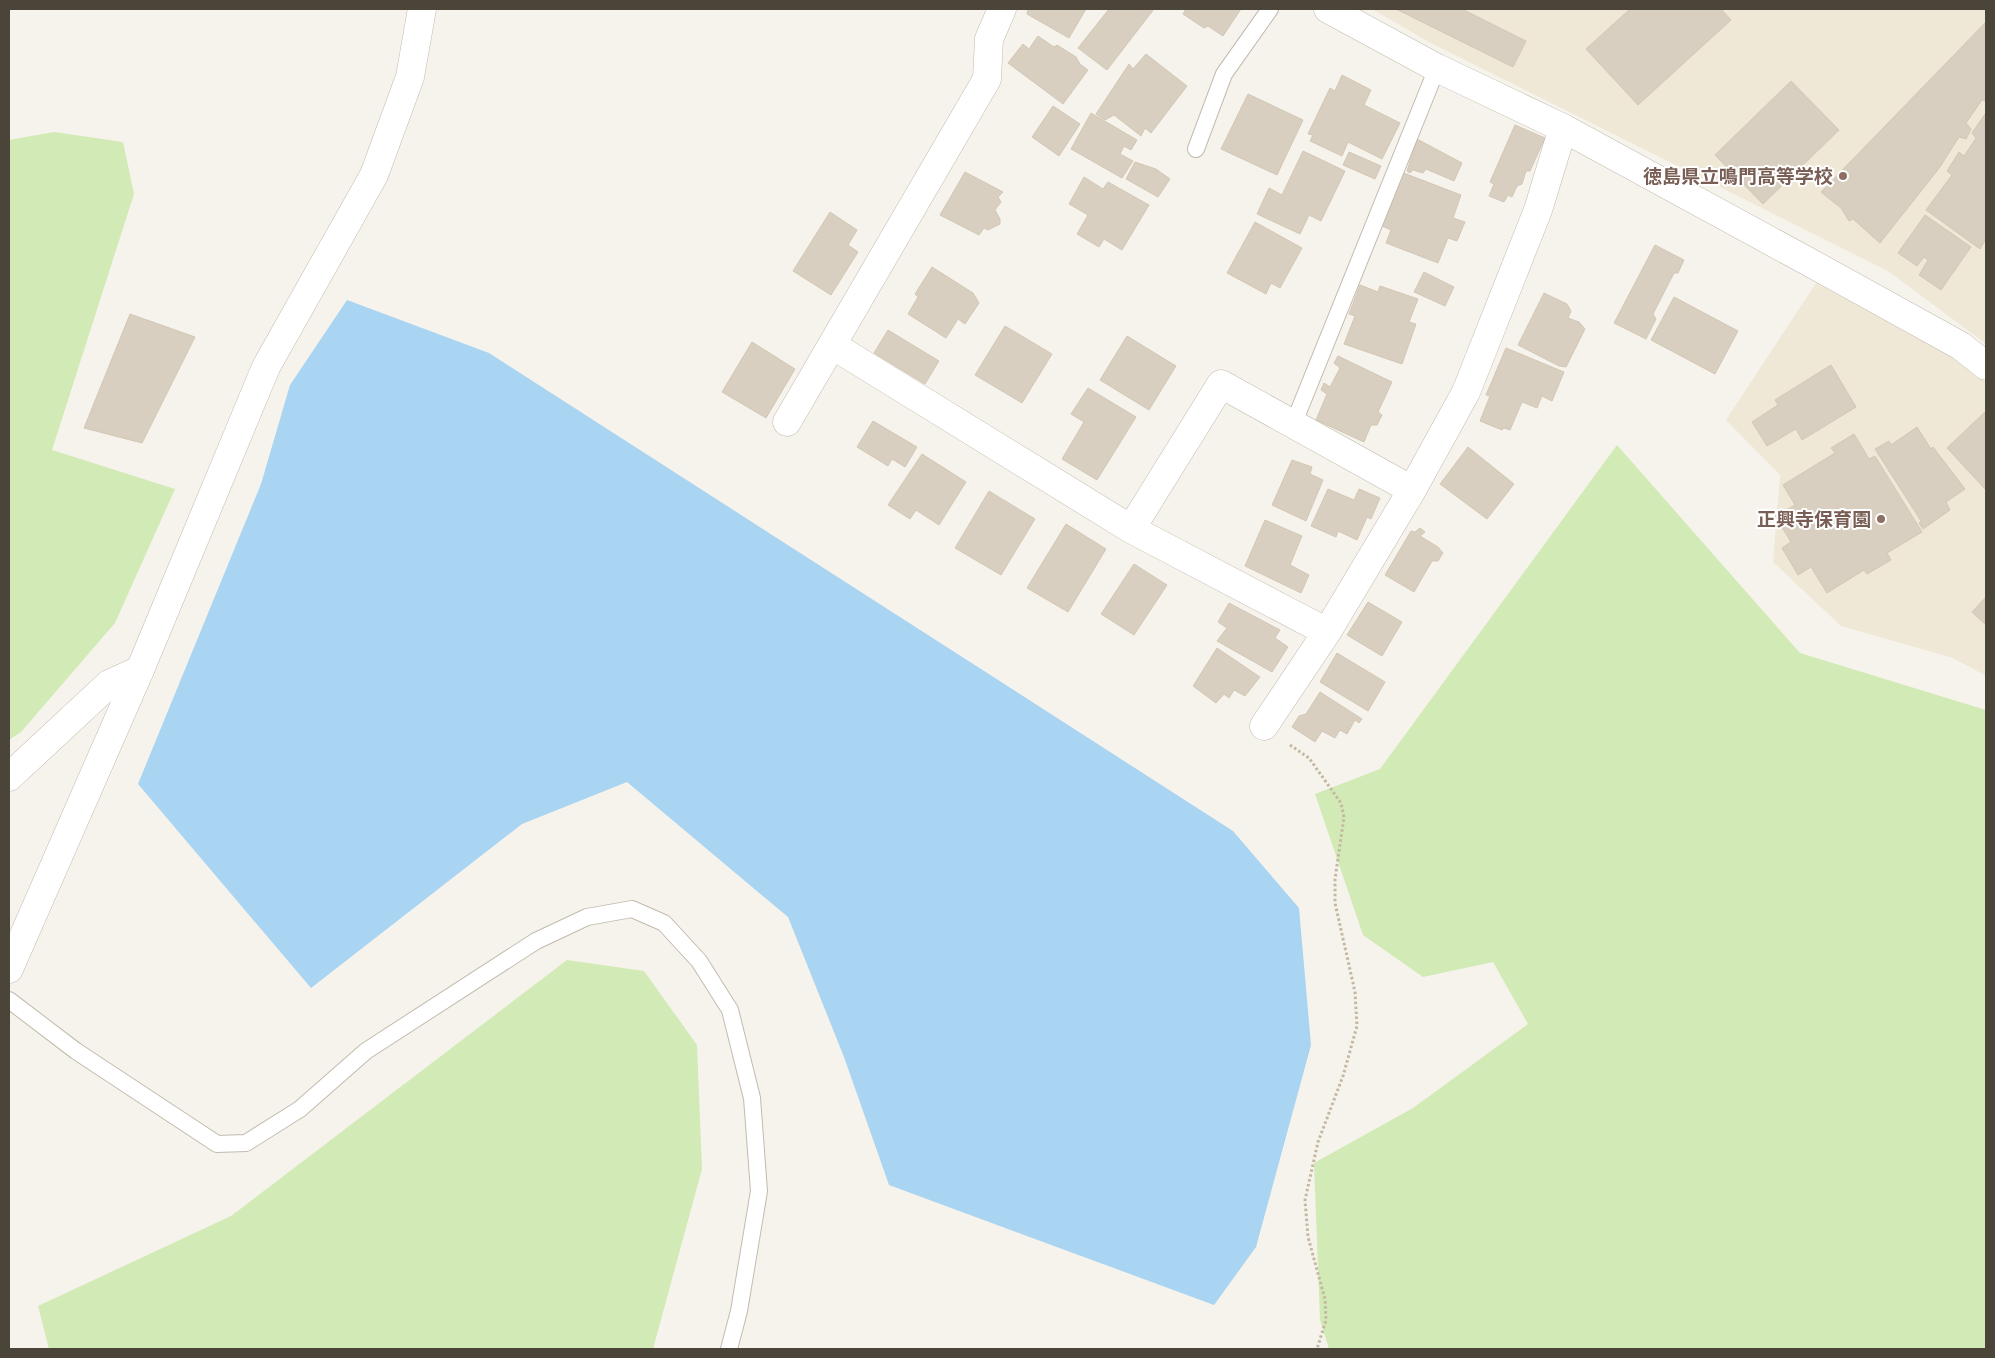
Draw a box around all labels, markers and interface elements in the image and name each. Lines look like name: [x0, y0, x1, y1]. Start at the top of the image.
place label: 徳島県立鳴門高等学校: [1643, 165, 1833, 188]
marker: 徳島県立鳴門高等学校: [1837, 170, 1849, 182]
place label: 正興寺保育園: [1757, 508, 1871, 531]
marker: 正興寺保育園: [1875, 513, 1887, 525]

